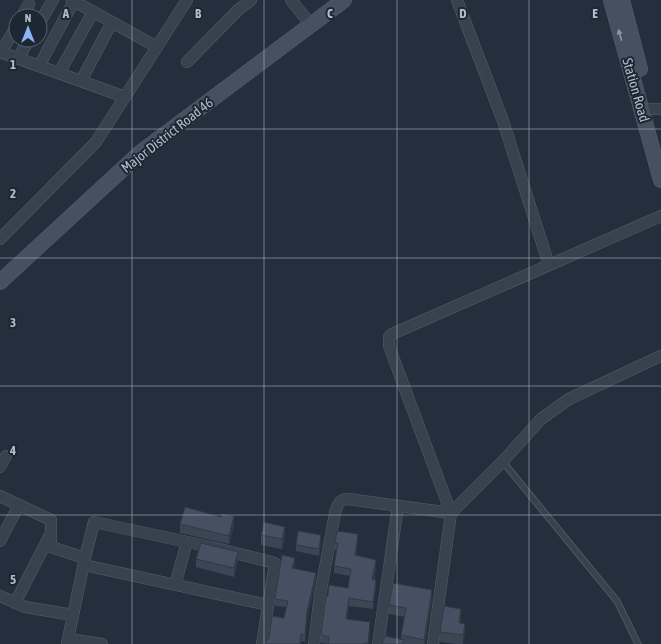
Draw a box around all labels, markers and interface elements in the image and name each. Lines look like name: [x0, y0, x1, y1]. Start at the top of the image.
text: A: [62, 6, 70, 21]
text: B: [195, 6, 202, 21]
text: C: [327, 6, 333, 21]
text: D: [459, 6, 467, 21]
text: E: [592, 6, 598, 21]
north arrow: [8, 8, 48, 48]
text: N: [25, 12, 31, 24]
one-way arrow: [617, 29, 623, 41]
street label: Station Road: [619, 56, 653, 124]
text: 1: [10, 57, 16, 72]
street label: Major District Road 46: [118, 94, 216, 176]
text: 2: [10, 186, 16, 201]
text: 3: [10, 315, 16, 330]
text: 4: [9, 443, 16, 458]
text: 5: [10, 572, 16, 587]

